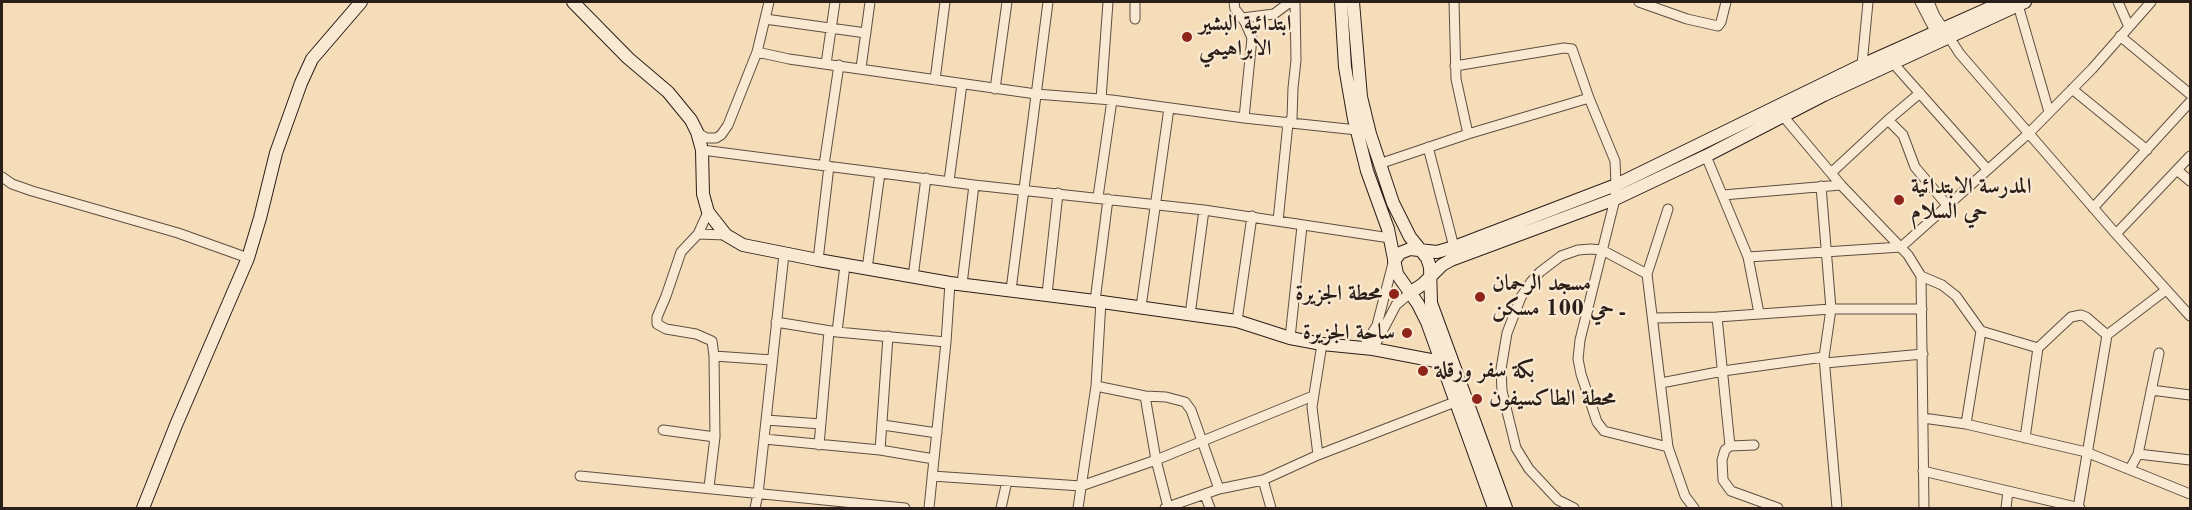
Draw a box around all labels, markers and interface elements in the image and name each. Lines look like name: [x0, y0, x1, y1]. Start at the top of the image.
place label: ابتدائية البشير الابراهيمي: [1199, 11, 1291, 62]
marker: ابتدائية البشير الابراهيمي: [1180, 30, 1194, 44]
place label: المدرسة الابتدائية حي السلام: [1911, 174, 2032, 226]
marker: المدرسة الابتدائية حي السلام: [1892, 193, 1906, 207]
place label: مسجد الرحمان ـ حي 100 مسكن: [1492, 271, 1624, 322]
place label: محطة الجزيرة: [1295, 281, 1382, 307]
marker: محطة الجزيرة: [1387, 287, 1401, 301]
marker: مسجد الرحمان ـ حي 100 مسكن: [1473, 290, 1487, 304]
place label: ساحة الجزيرة: [1303, 320, 1395, 346]
marker: ساحة الجزيرة: [1400, 326, 1414, 340]
place label: بكة سفر ورقلة: [1435, 358, 1535, 384]
marker: بكة سفر ورقلة: [1416, 364, 1430, 378]
place label: محطة الطاكسيفون: [1489, 386, 1616, 412]
marker: محطة الطاكسيفون: [1470, 392, 1484, 406]

